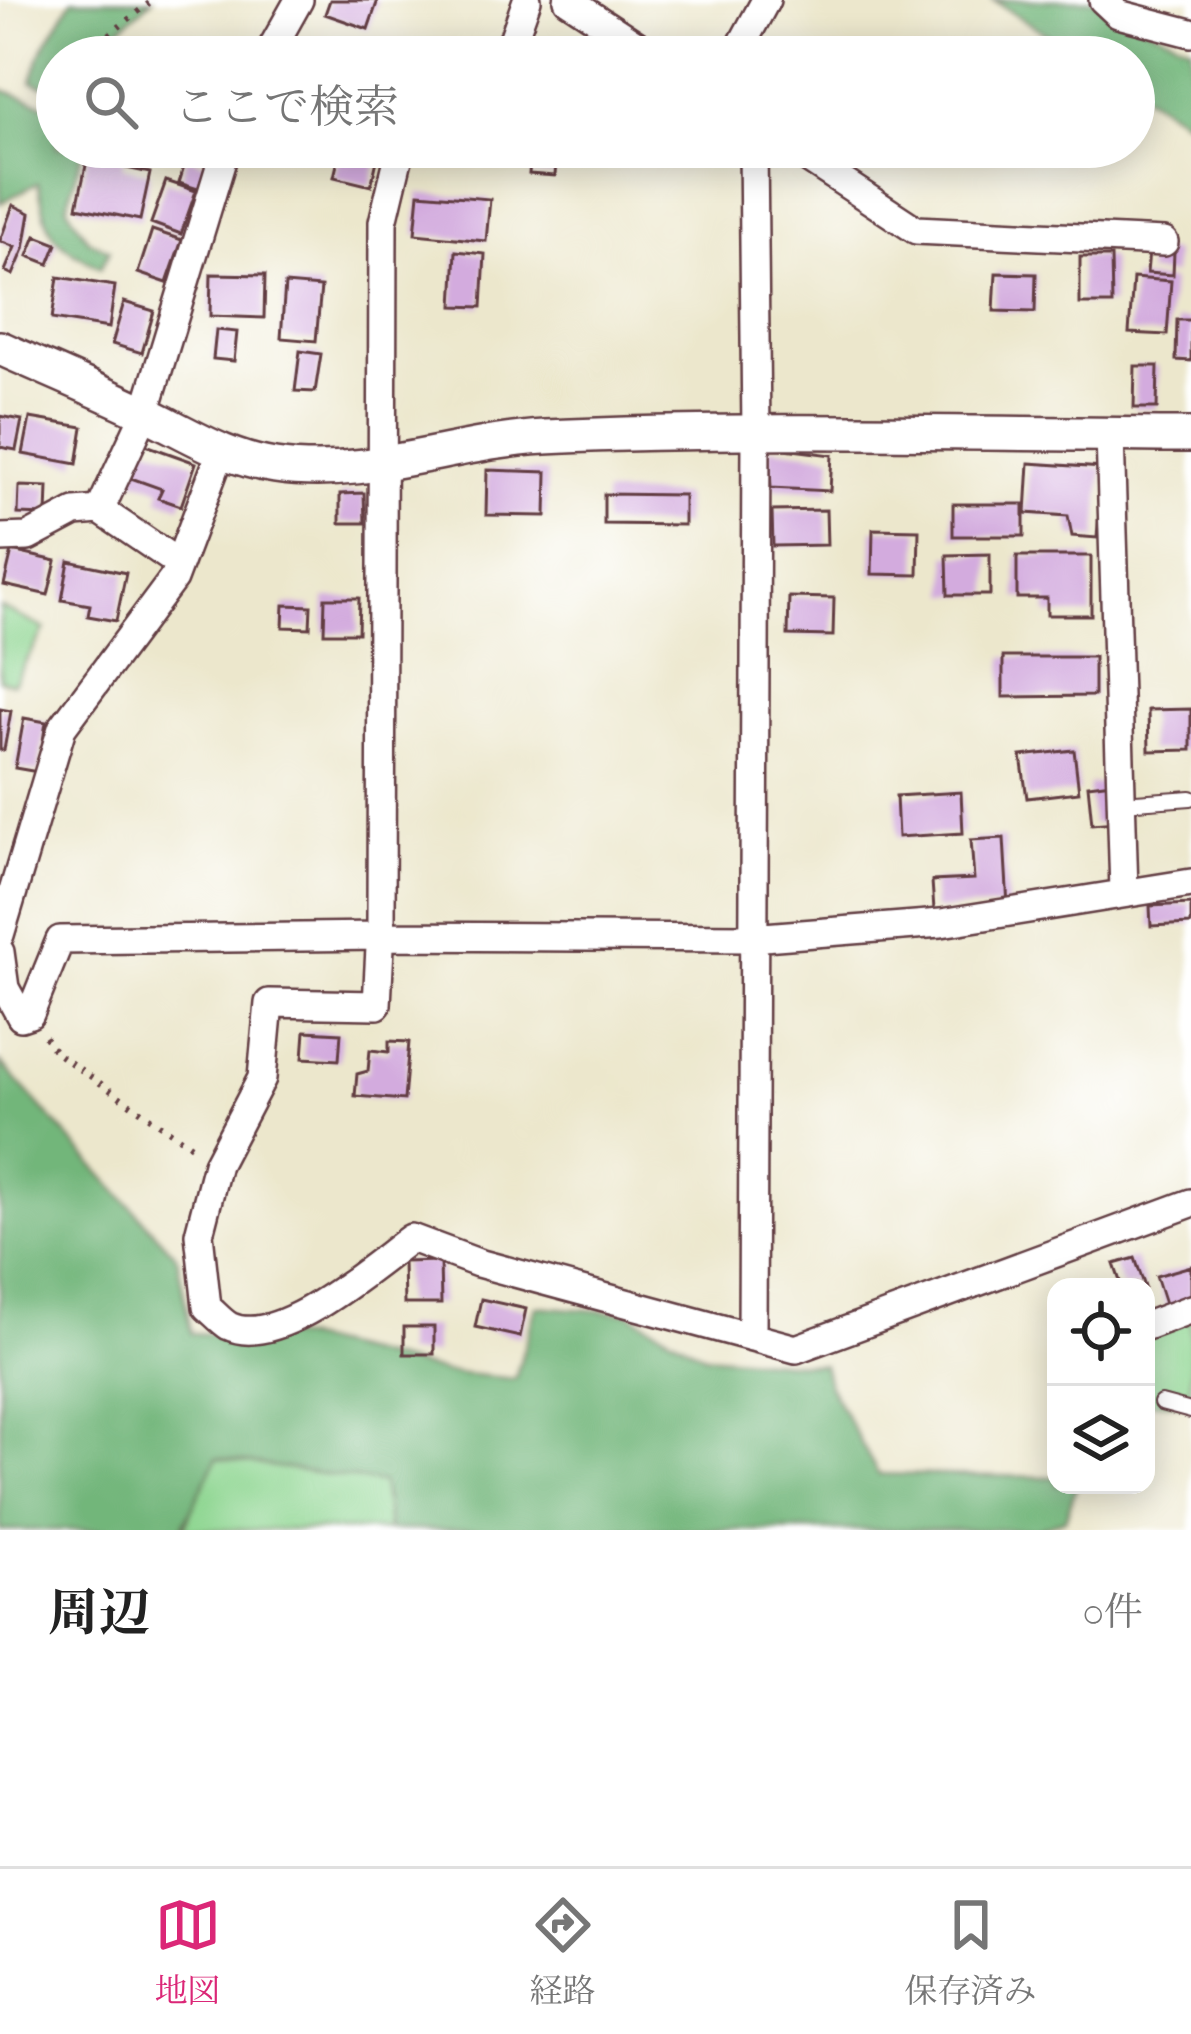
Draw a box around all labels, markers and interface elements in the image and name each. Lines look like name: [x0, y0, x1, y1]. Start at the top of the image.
search box: [36, 36, 1155, 168]
icon: search: [78, 69, 144, 135]
text: ここで検索: [174, 81, 399, 134]
map controls: [1047, 1278, 1155, 1494]
button: locate: [1047, 1278, 1155, 1386]
button: layers: [1047, 1386, 1155, 1494]
text: 周辺: [48, 1583, 150, 1643]
text: 0件: [1082, 1589, 1143, 1635]
tab: 地図: [155, 1892, 221, 2011]
tab: 経路: [530, 1892, 596, 2011]
tab: 保存済み: [905, 1892, 1037, 2011]

